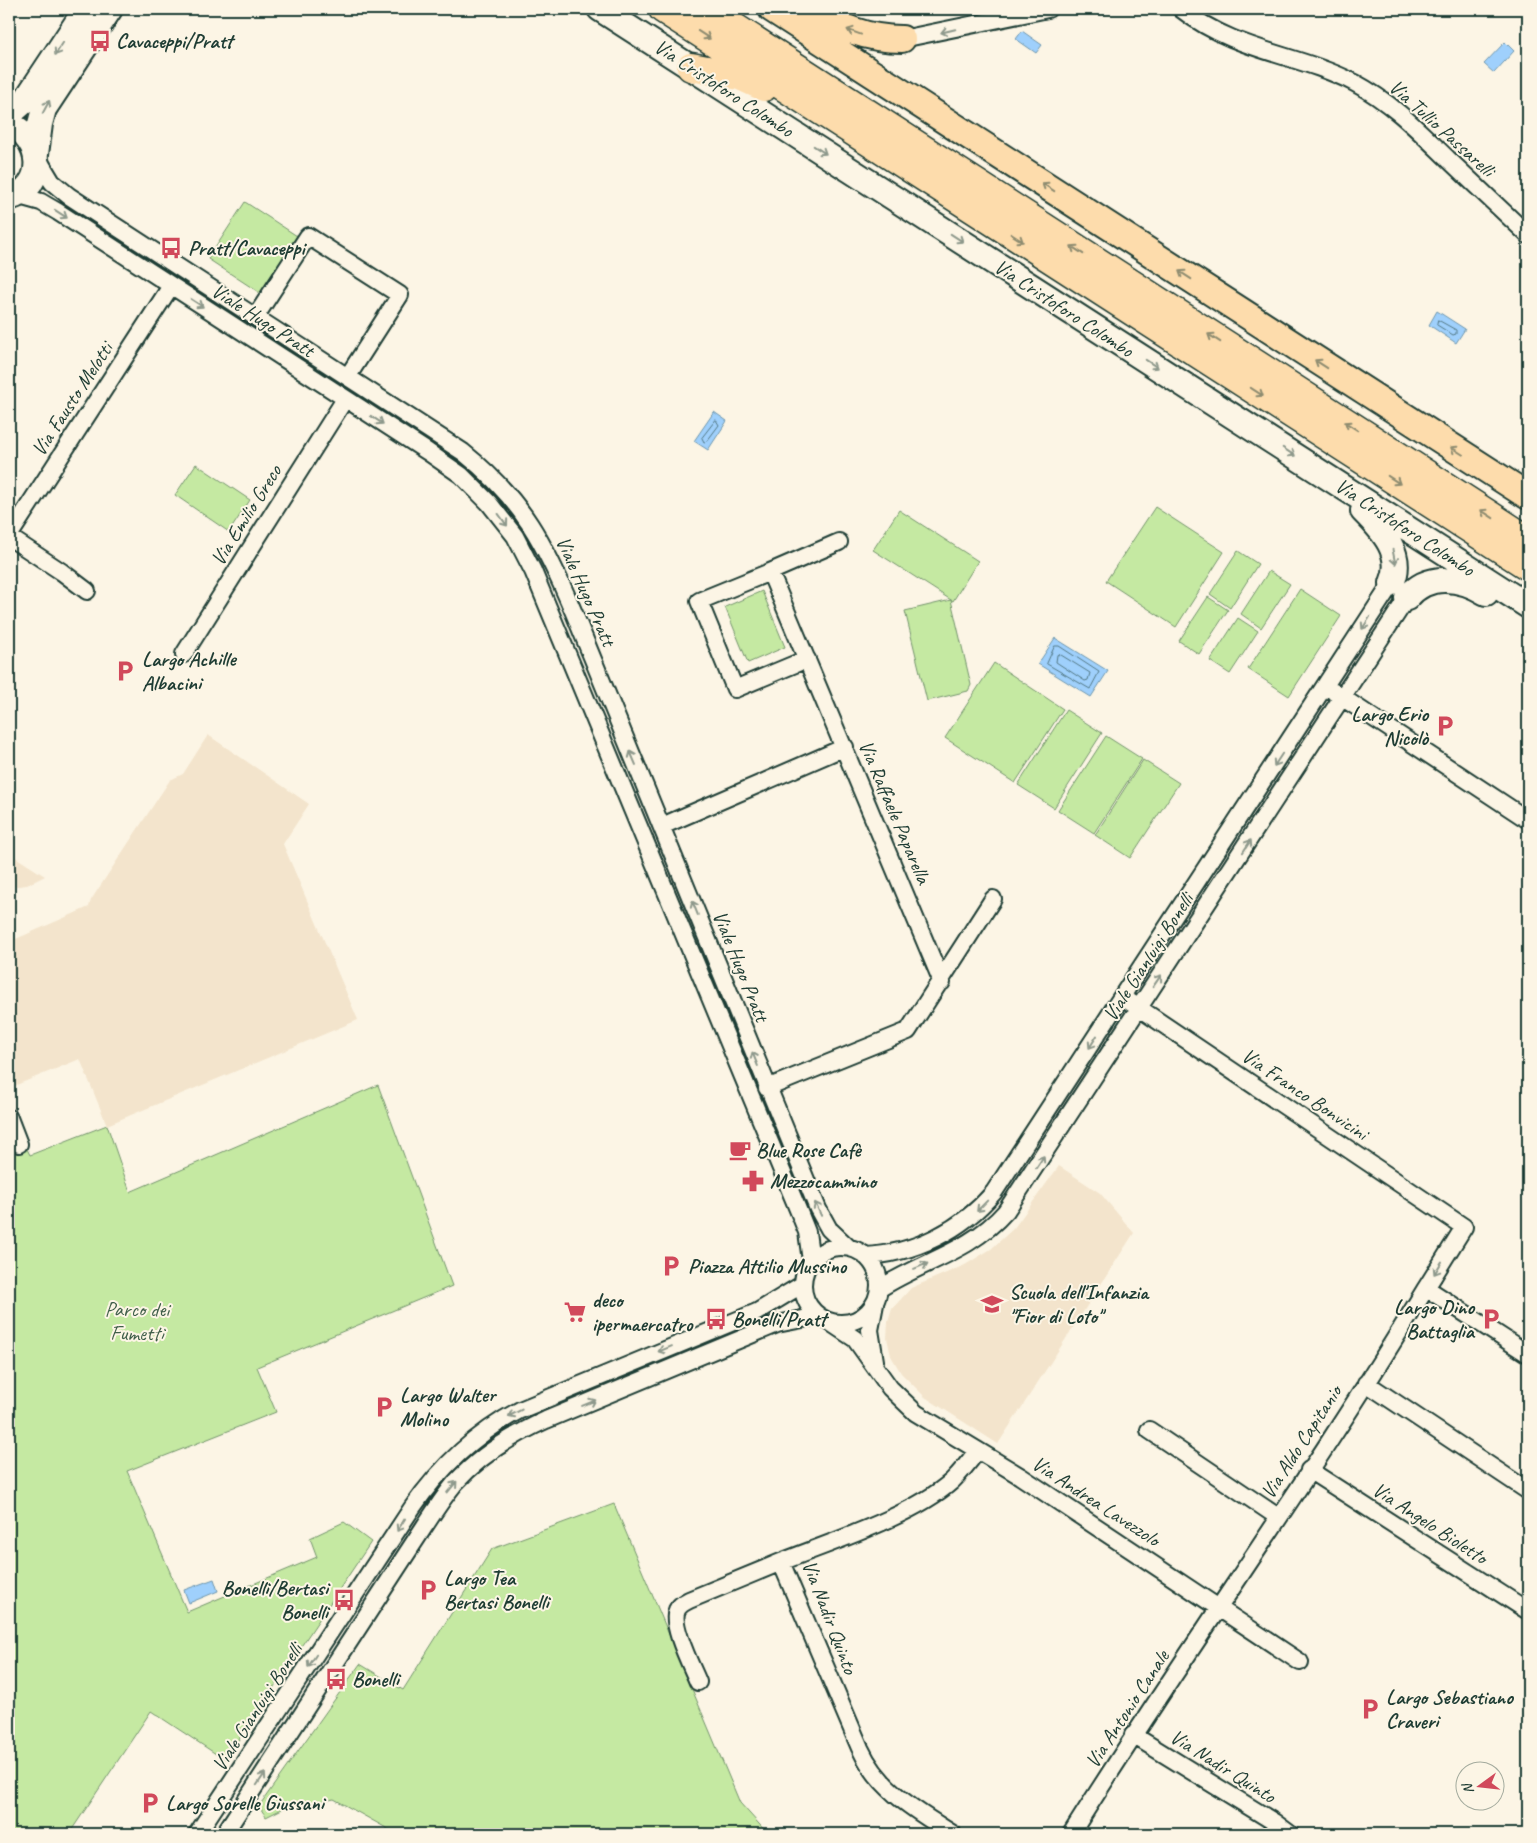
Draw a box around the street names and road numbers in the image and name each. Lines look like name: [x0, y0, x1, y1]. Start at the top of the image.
street label: Via Cristoforo Colombo: [649, 33, 800, 144]
street label: Via Tullio Passarelli: [1384, 74, 1503, 184]
street label: Via Cristoforo Colombo: [989, 253, 1140, 364]
street label: Viale Hugo Pratt: [207, 277, 321, 364]
street label: Via Fausto Melotti: [26, 335, 120, 461]
street label: Via Emilio Greco: [205, 458, 288, 570]
street label: Via Cristoforo Colombo: [1330, 472, 1481, 583]
street label: Viale Hugo Pratt: [550, 532, 623, 652]
street label: Via Raffaele Paparella: [853, 736, 938, 890]
street label: Viale Gianluigi Bonelli: [1097, 885, 1201, 1026]
street label: Viale Hugo Pratt: [707, 907, 776, 1027]
street label: Via Franco Bonvicini: [1237, 1042, 1376, 1148]
street label: Via Aldo Capitanio: [1255, 1378, 1349, 1504]
street label: Via Andrea Lavezzolo: [1027, 1450, 1167, 1553]
street label: Via Angelo Bioletto: [1368, 1476, 1495, 1571]
street label: Via Nadir Quinto: [796, 1556, 864, 1679]
street label: Viale Gianluigi Bonelli: [206, 1635, 310, 1776]
street label: Via Antonio Canale: [1079, 1644, 1175, 1773]
street label: Via Nadir Quinto: [1165, 1723, 1282, 1810]

